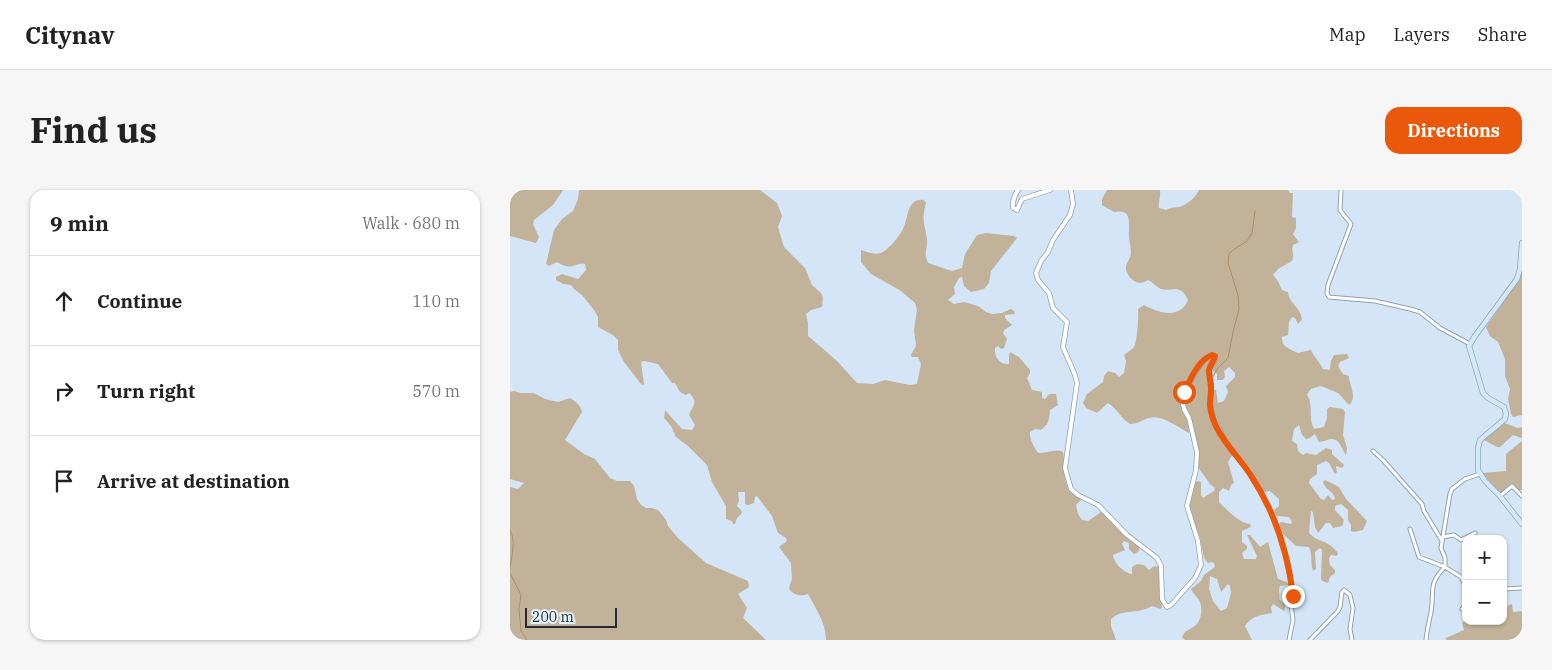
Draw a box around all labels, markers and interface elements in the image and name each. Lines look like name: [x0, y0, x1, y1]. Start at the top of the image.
text: Citynav: [25, 19, 114, 51]
text: Map: [1329, 23, 1366, 46]
text: Layers: [1394, 23, 1450, 46]
text: Share: [1478, 23, 1527, 46]
text: Find us: [30, 107, 157, 153]
button: Directions: [1385, 107, 1522, 154]
text: 9 min: [50, 209, 109, 237]
text: Walk · 680 m: [362, 213, 460, 233]
icon: ahead: [50, 287, 78, 315]
text: Continue: [97, 289, 182, 313]
text: 110 m: [412, 291, 460, 311]
icon: right: [50, 377, 78, 405]
text: Turn right: [97, 379, 195, 403]
text: 570 m: [412, 381, 460, 401]
route start: [1173, 381, 1196, 404]
icon: arrive: [50, 467, 78, 495]
text: Arrive at destination: [97, 469, 290, 493]
map controls: [1462, 535, 1507, 625]
button: +: [1462, 535, 1507, 580]
button: −: [1462, 580, 1507, 625]
route end: [1282, 585, 1305, 608]
scale bar: [525, 605, 618, 628]
text: 200 m: [532, 608, 574, 626]

